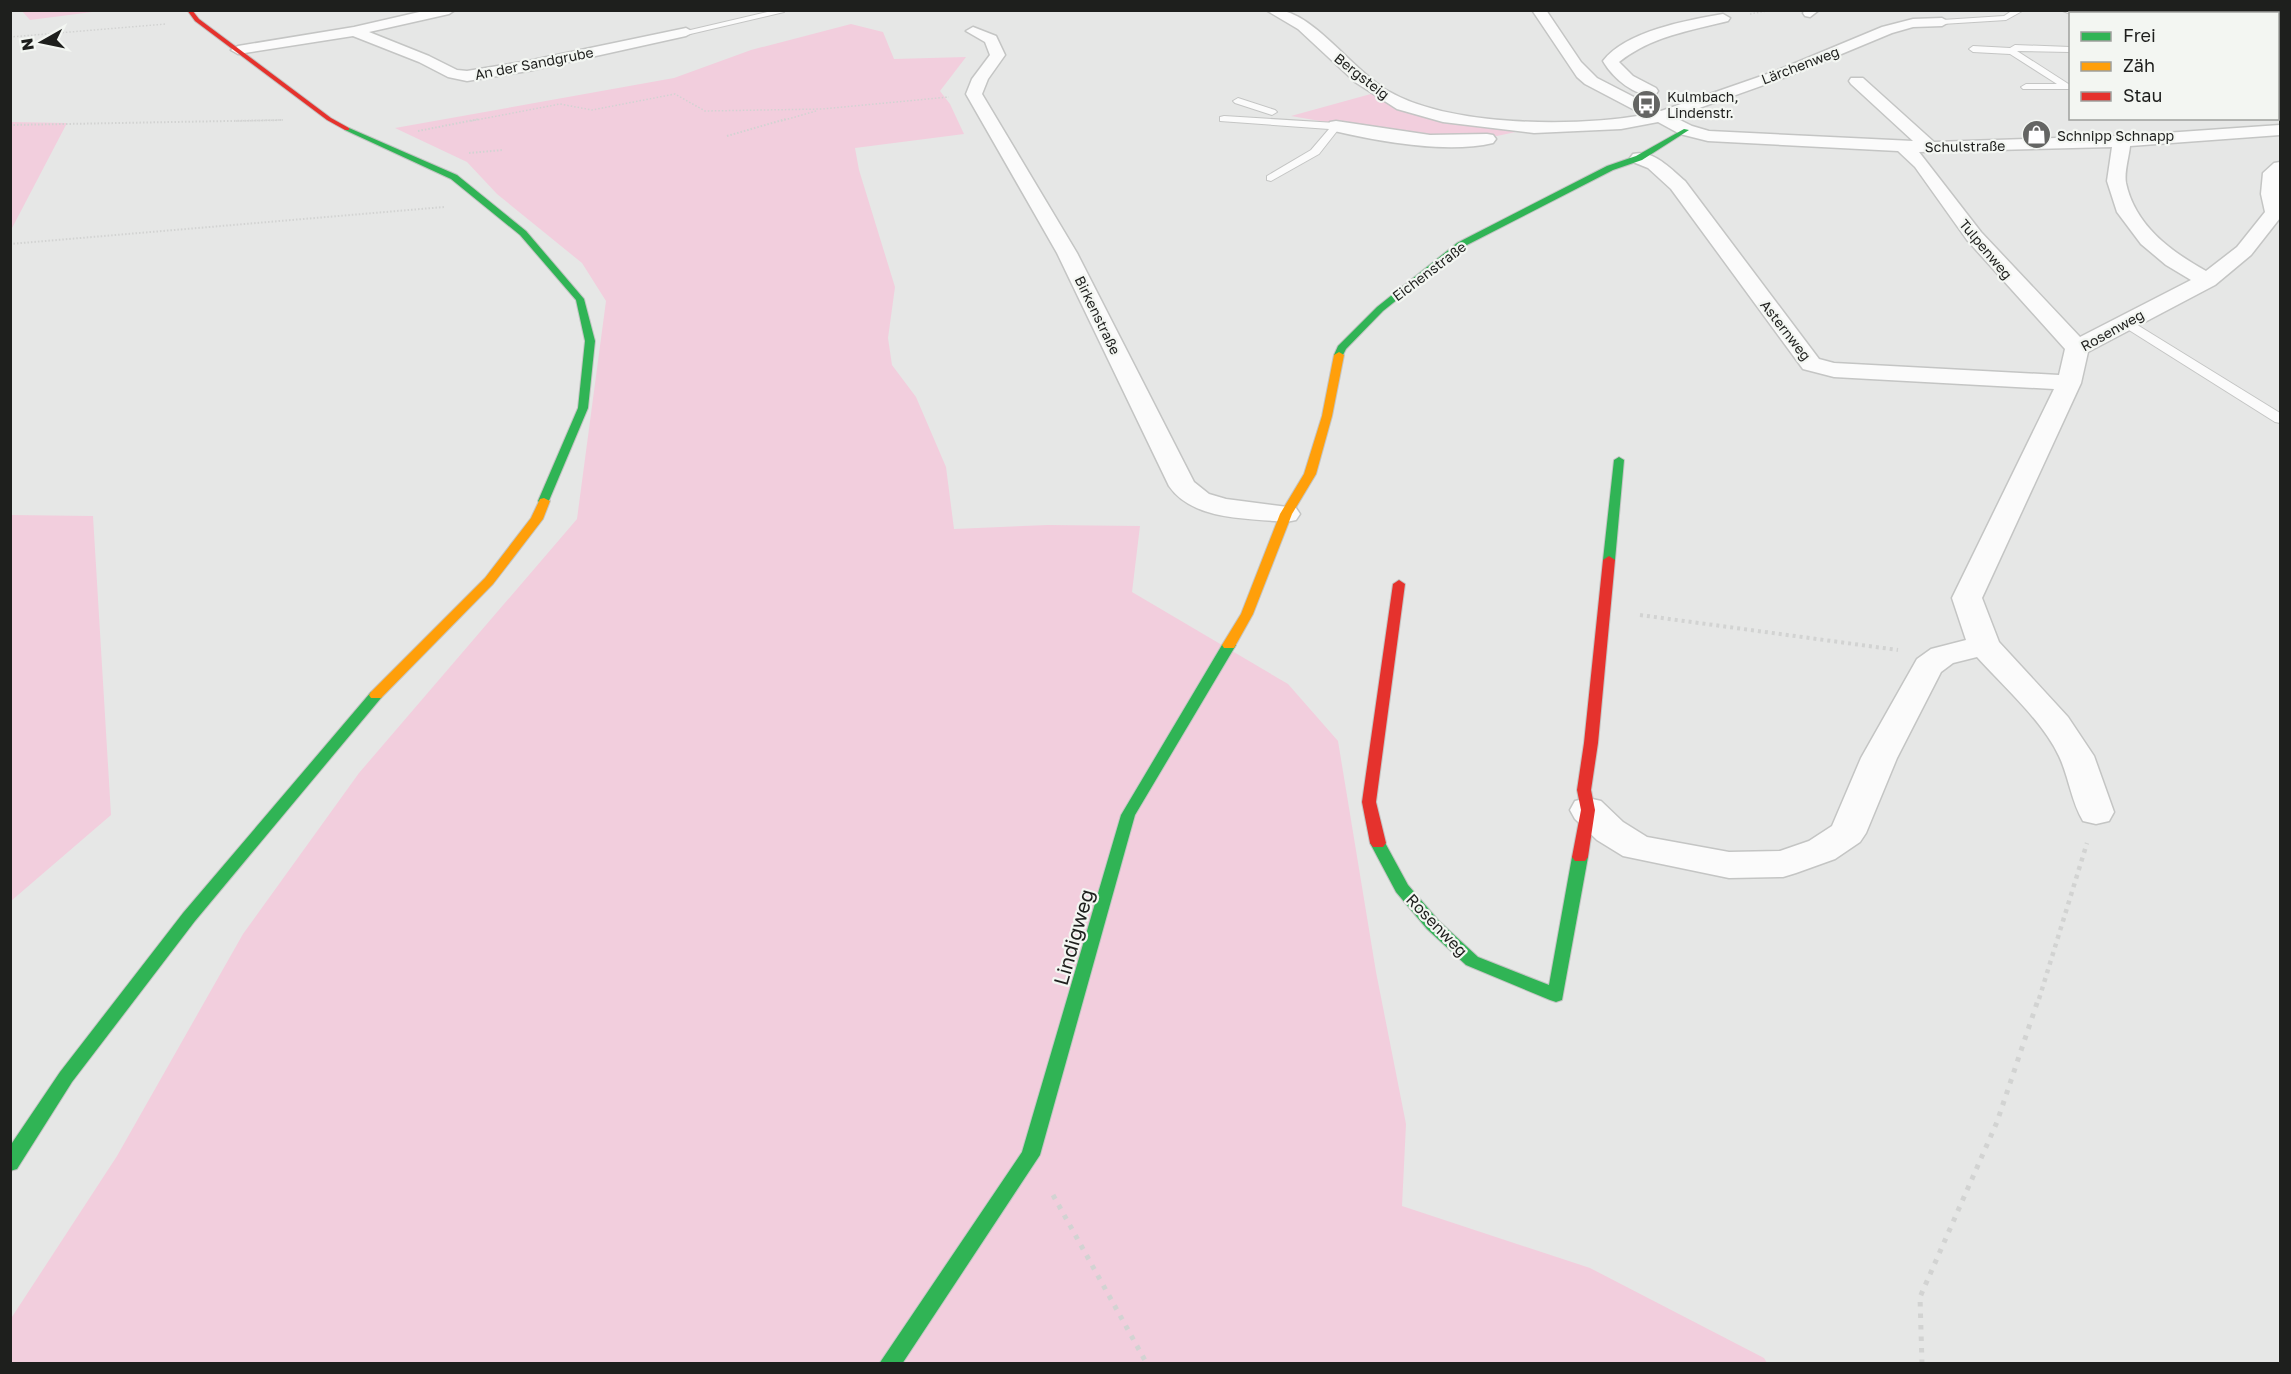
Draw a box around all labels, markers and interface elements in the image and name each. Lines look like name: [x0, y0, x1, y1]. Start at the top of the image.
north arrow: [12, 12, 72, 72]
legend: [2069, 12, 2279, 120]
text: Frei: [2123, 24, 2156, 46]
text: N: [16, 37, 38, 52]
street label: Lärchenweg: [1759, 42, 1841, 88]
street label: An der Sandgrube: [473, 43, 595, 83]
street label: Bergsteig: [1331, 49, 1393, 103]
text: Zäh: [2123, 54, 2155, 76]
text: Stau: [2123, 84, 2162, 106]
bus stop icon: Kulmbach, Lindenstr.: [1630, 88, 1662, 120]
place label: Kulmbach, Lindenstr.: [1667, 88, 1739, 121]
shop icon: Schnipp Schnapp: [2020, 119, 2052, 151]
place label: Schnipp Schnapp: [2057, 127, 2174, 144]
street label: Schulstraße: [1925, 137, 2005, 155]
street label: Tulpenweg: [1956, 215, 2016, 283]
street label: Eichenstraße: [1389, 238, 1469, 304]
street label: Birkenstraße: [1072, 273, 1124, 357]
street label: Asternweg: [1757, 296, 1815, 364]
street label: Rosenweg: [2077, 306, 2147, 354]
street label: Lindigweg: [1048, 886, 1098, 988]
street label: Rosenweg: [1402, 889, 1472, 961]

